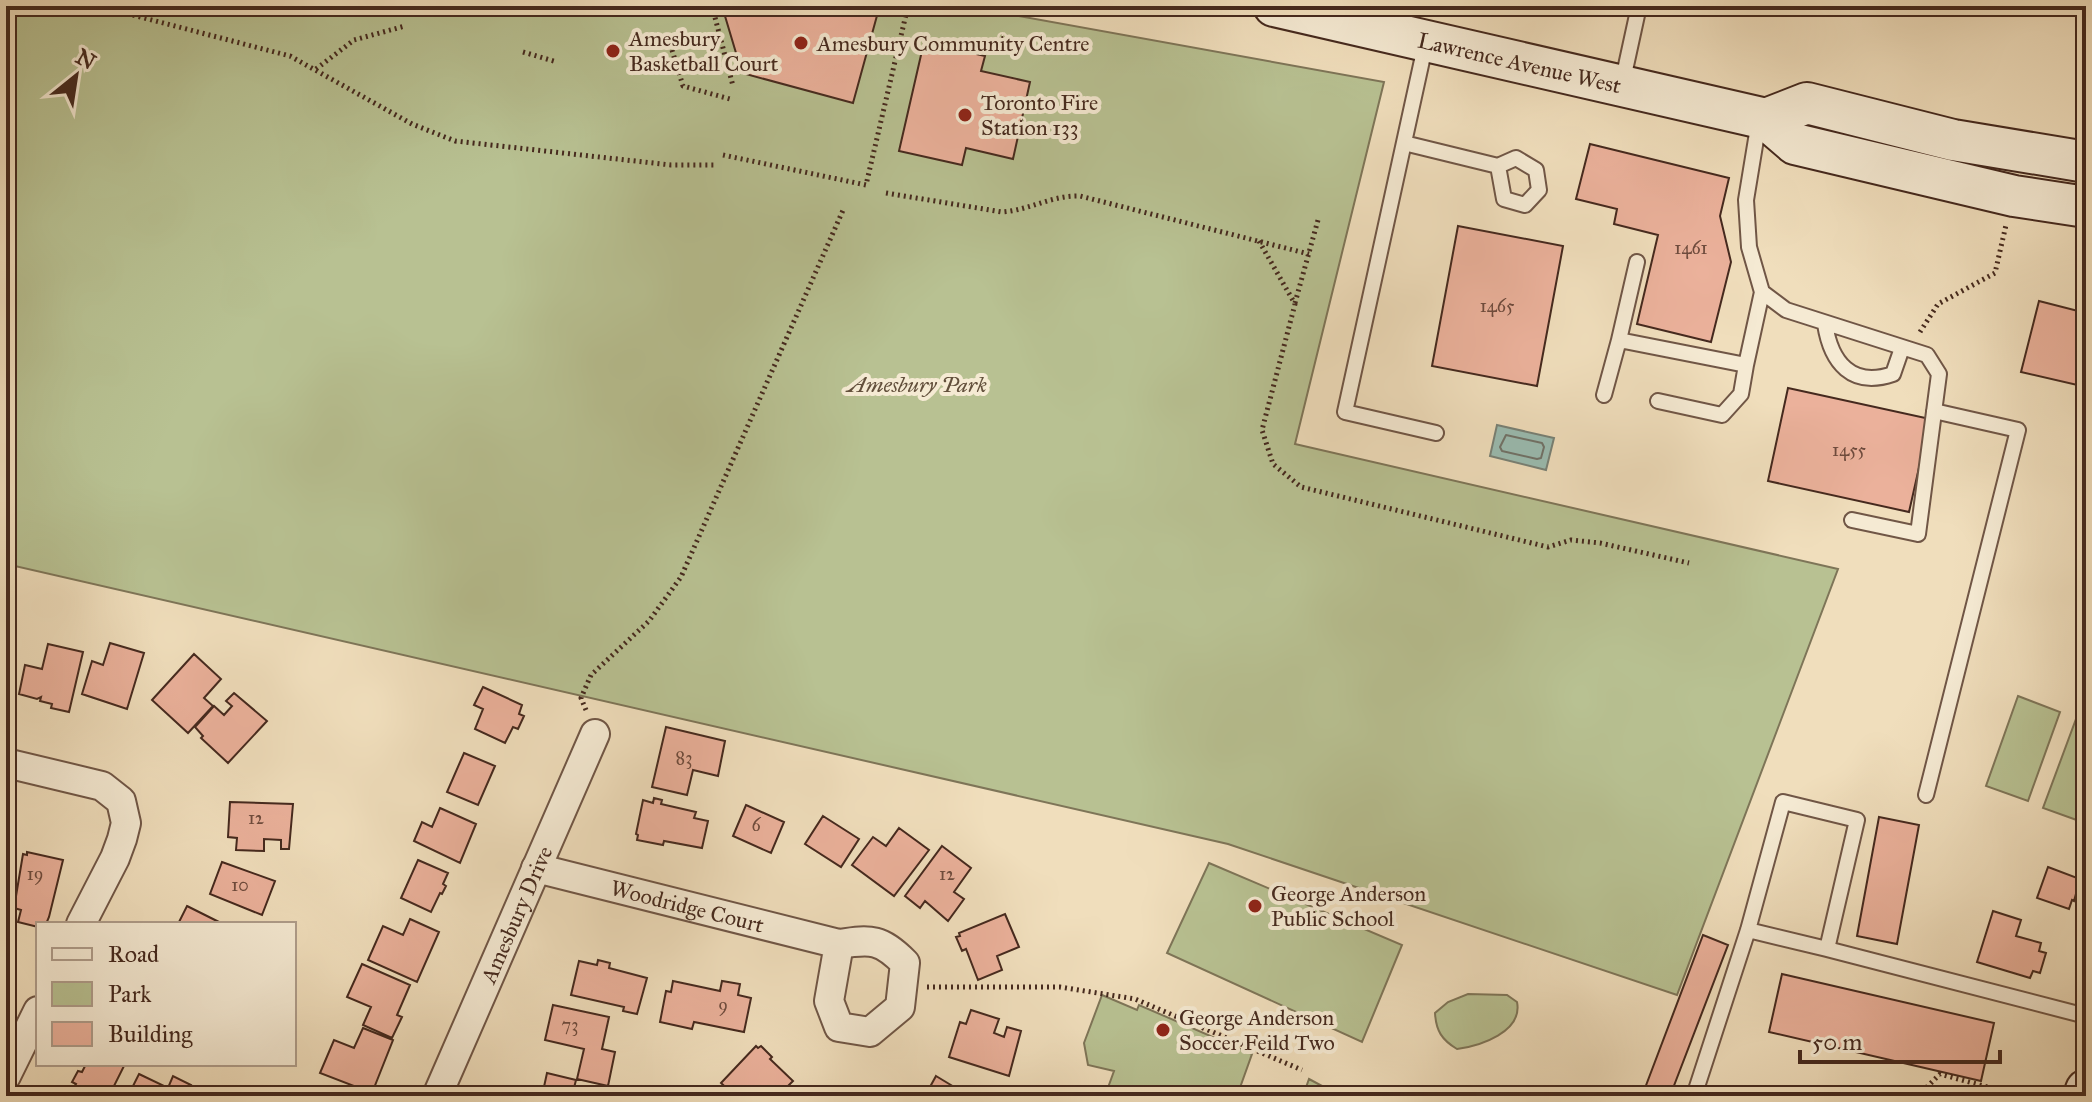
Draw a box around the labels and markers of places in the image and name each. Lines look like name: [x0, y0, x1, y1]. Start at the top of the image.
place label: Amesbury Basketball Court: [628, 25, 779, 77]
place label: Amesbury Community Centre: [816, 30, 1089, 57]
marker: Amesbury Community Centre: [792, 34, 810, 52]
marker: Amesbury Basketball Court: [604, 42, 622, 60]
place label: Toronto Fire Station 133: [981, 89, 1098, 141]
marker: Toronto Fire Station 133: [956, 106, 974, 124]
place label: George Anderson Public School: [1271, 880, 1426, 932]
marker: George Anderson Public School: [1246, 897, 1264, 915]
place label: George Anderson Soccer Feild Two: [1179, 1004, 1335, 1056]
marker: George Anderson Soccer Feild Two: [1154, 1021, 1172, 1039]

